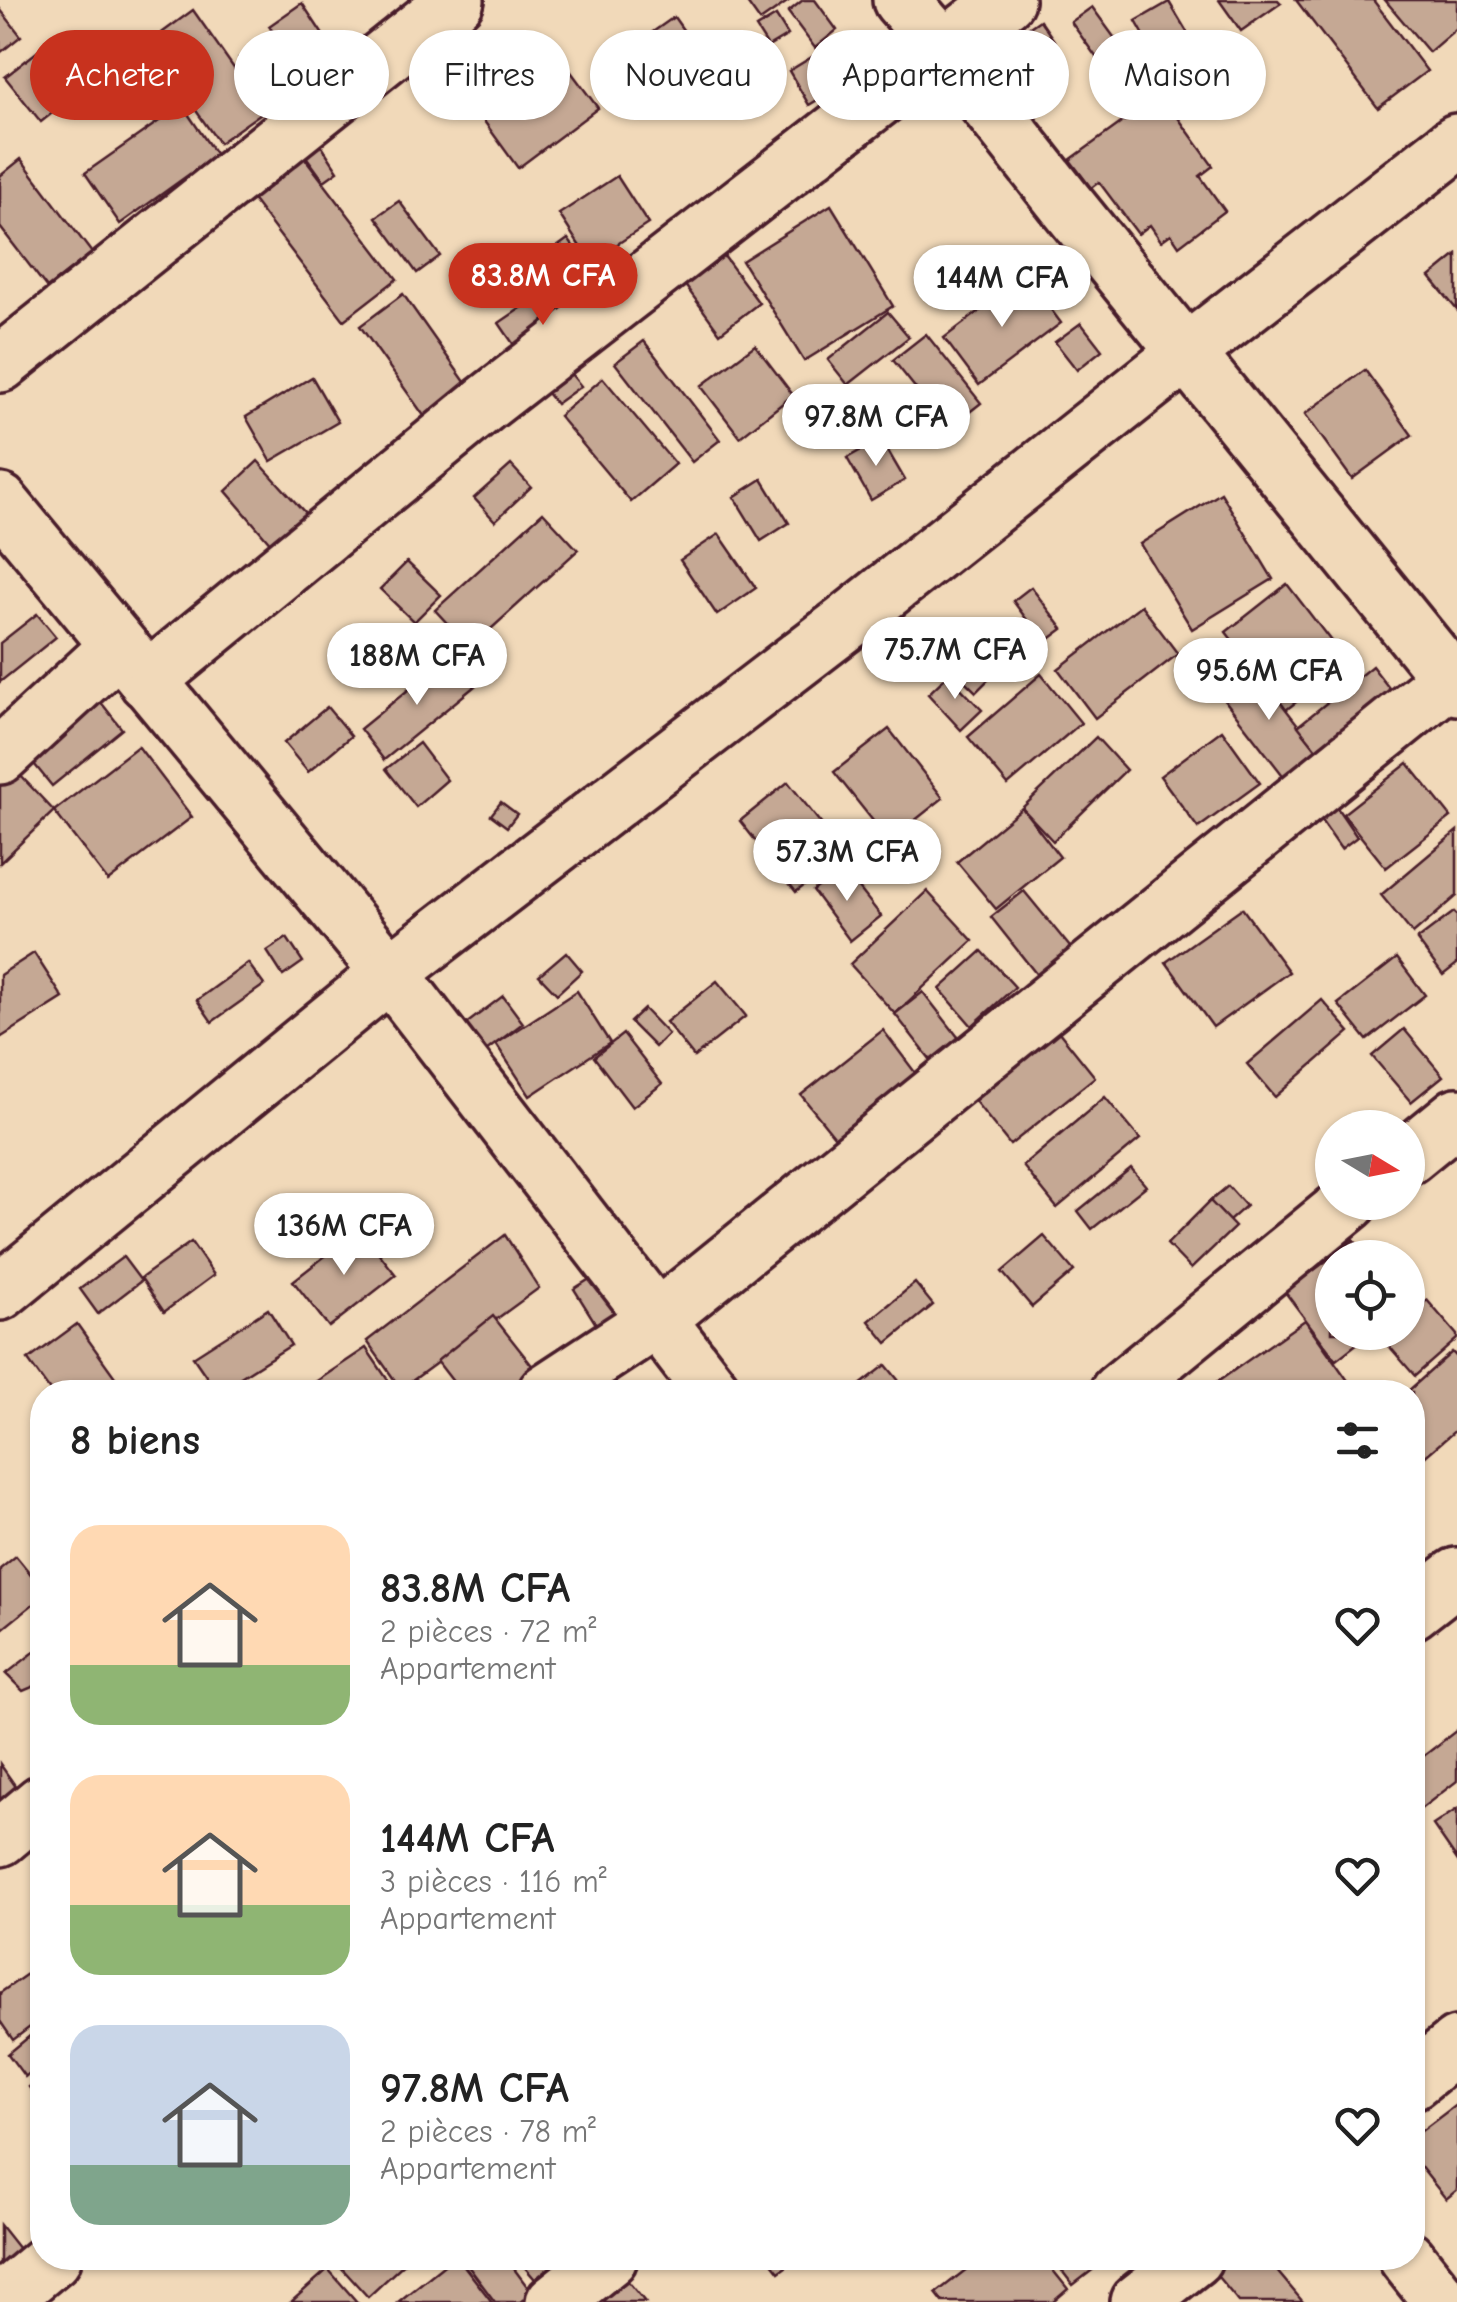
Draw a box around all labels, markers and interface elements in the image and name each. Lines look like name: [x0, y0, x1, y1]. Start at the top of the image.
chip: Acheter: [30, 30, 214, 120]
chip: Louer: [234, 30, 389, 120]
chip: Filtres: [409, 30, 570, 120]
chip: Nouveau: [590, 30, 787, 120]
chip: Appartement: [807, 30, 1069, 120]
chip: Maison: [1089, 30, 1266, 120]
pin: 83.8M CFA: [429, 243, 657, 328]
pin: 144M CFA: [899, 245, 1105, 330]
text: 83.8M CFA: [471, 257, 615, 294]
text: 144M CFA: [936, 259, 1068, 296]
pin: 97.8M CFA: [762, 384, 990, 469]
text: 97.8M CFA: [804, 398, 948, 435]
pin: 75.7M CFA: [841, 617, 1069, 702]
pin: 188M CFA: [314, 623, 520, 708]
text: 75.7M CFA: [884, 631, 1026, 668]
text: 188M CFA: [349, 637, 485, 674]
pin: 95.6M CFA: [1155, 638, 1383, 723]
text: 95.6M CFA: [1196, 652, 1342, 689]
pin: 57.3M CFA: [733, 819, 961, 904]
text: 57.3M CFA: [775, 833, 919, 870]
north arrow: [1315, 1110, 1425, 1220]
map controls: [1315, 1110, 1425, 1350]
pin: 136M CFA: [241, 1193, 447, 1278]
text: 136M CFA: [276, 1207, 412, 1244]
button: locate: [1315, 1240, 1425, 1350]
icon: filters: [1330, 1413, 1385, 1468]
text: 8 biens: [70, 1416, 200, 1465]
text: 83.8M CFA: [380, 1564, 570, 1613]
icon: home: [150, 1565, 270, 1685]
icon: heart: [1330, 1598, 1385, 1653]
text: 2 pièces · 72 m²: [380, 1613, 596, 1650]
text: Appartement: [380, 1650, 555, 1687]
text: 144M CFA: [380, 1814, 554, 1863]
icon: home: [150, 1815, 270, 1935]
icon: heart: [1330, 1848, 1385, 1903]
text: 3 pièces · 116 m²: [380, 1863, 607, 1900]
text: Appartement: [380, 1900, 555, 1937]
text: 97.8M CFA: [380, 2064, 569, 2113]
icon: home: [150, 2065, 270, 2185]
icon: heart: [1330, 2098, 1385, 2153]
text: 2 pièces · 78 m²: [380, 2113, 596, 2150]
text: Appartement: [380, 2150, 555, 2187]

